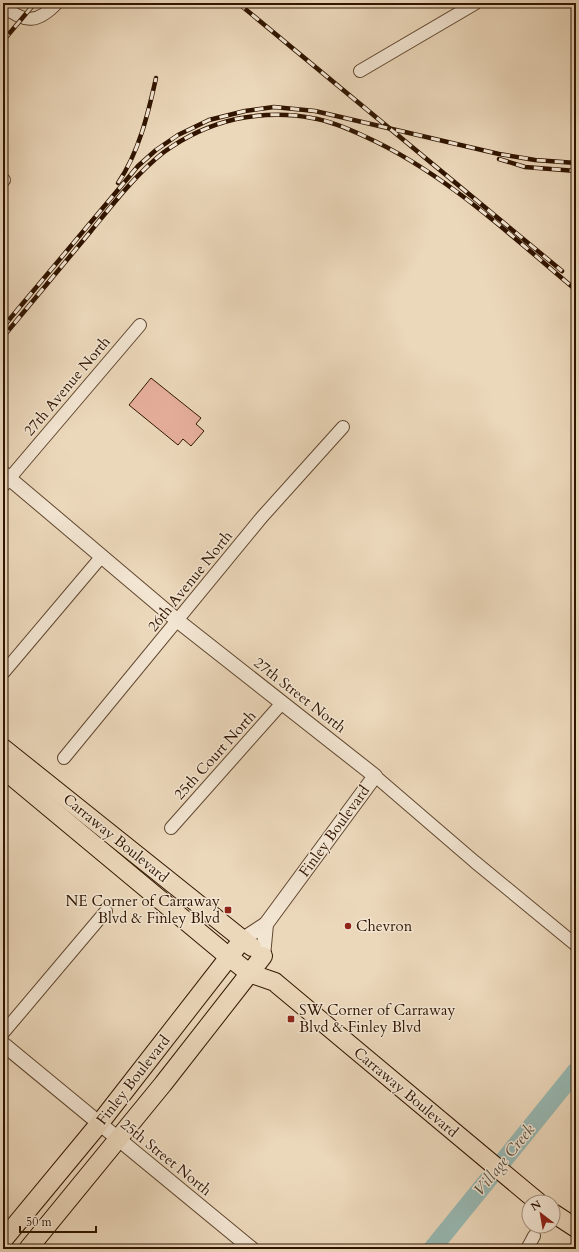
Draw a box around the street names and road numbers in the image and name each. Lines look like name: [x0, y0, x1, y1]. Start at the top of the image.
street label: 27th Avenue North: [19, 331, 115, 440]
street label: 26th Avenue North: [143, 526, 237, 636]
street label: 27th Street North: [250, 653, 351, 738]
street label: 25th Court North: [170, 705, 261, 804]
street label: Finley Boulevard: [294, 781, 374, 881]
street label: Carraway Boulevard: [59, 789, 173, 887]
street label: Finley Boulevard: [92, 1031, 174, 1129]
street label: Carraway Boulevard: [350, 1042, 462, 1142]
street label: 25th Street North: [116, 1114, 216, 1200]

